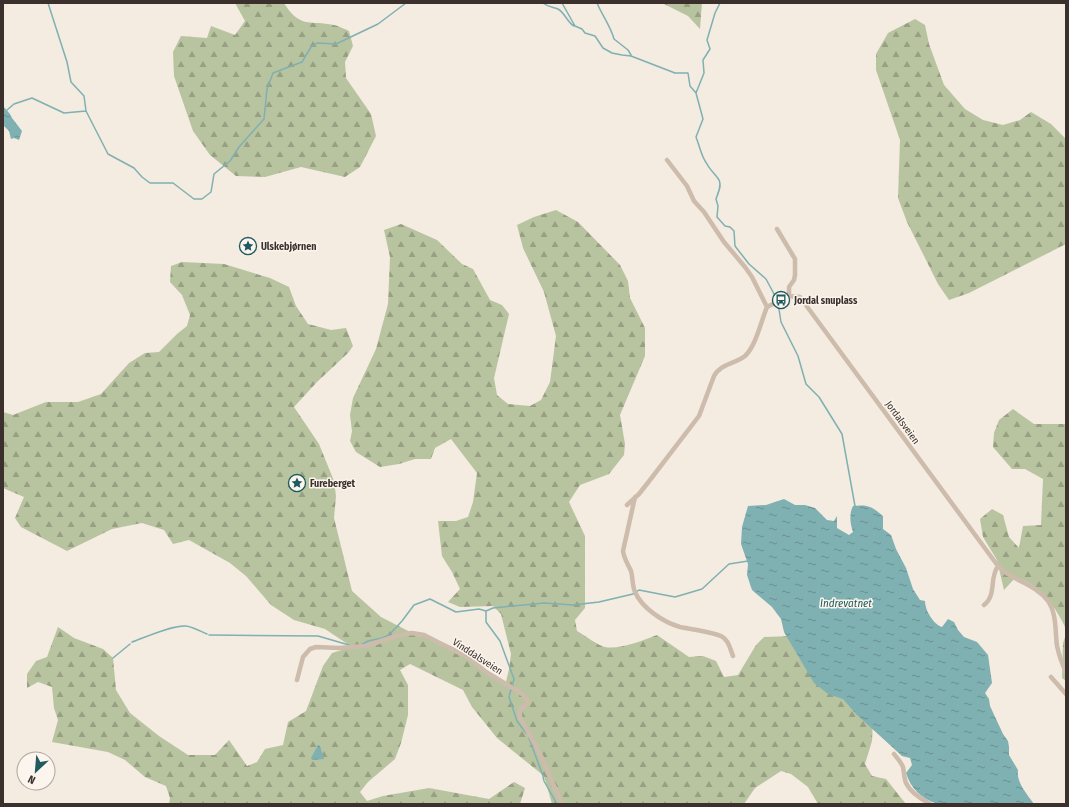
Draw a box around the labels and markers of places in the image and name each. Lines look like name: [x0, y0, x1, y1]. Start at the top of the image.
place icon: Ulskebjørnen: [238, 236, 258, 256]
place label: Ulskebjørnen: [261, 241, 317, 253]
bus stop icon: Jordal snuplass: [771, 290, 791, 310]
place label: Jordal snuplass: [793, 295, 858, 307]
place icon: Fureberget: [287, 473, 307, 493]
place label: Fureberget: [310, 478, 356, 490]

